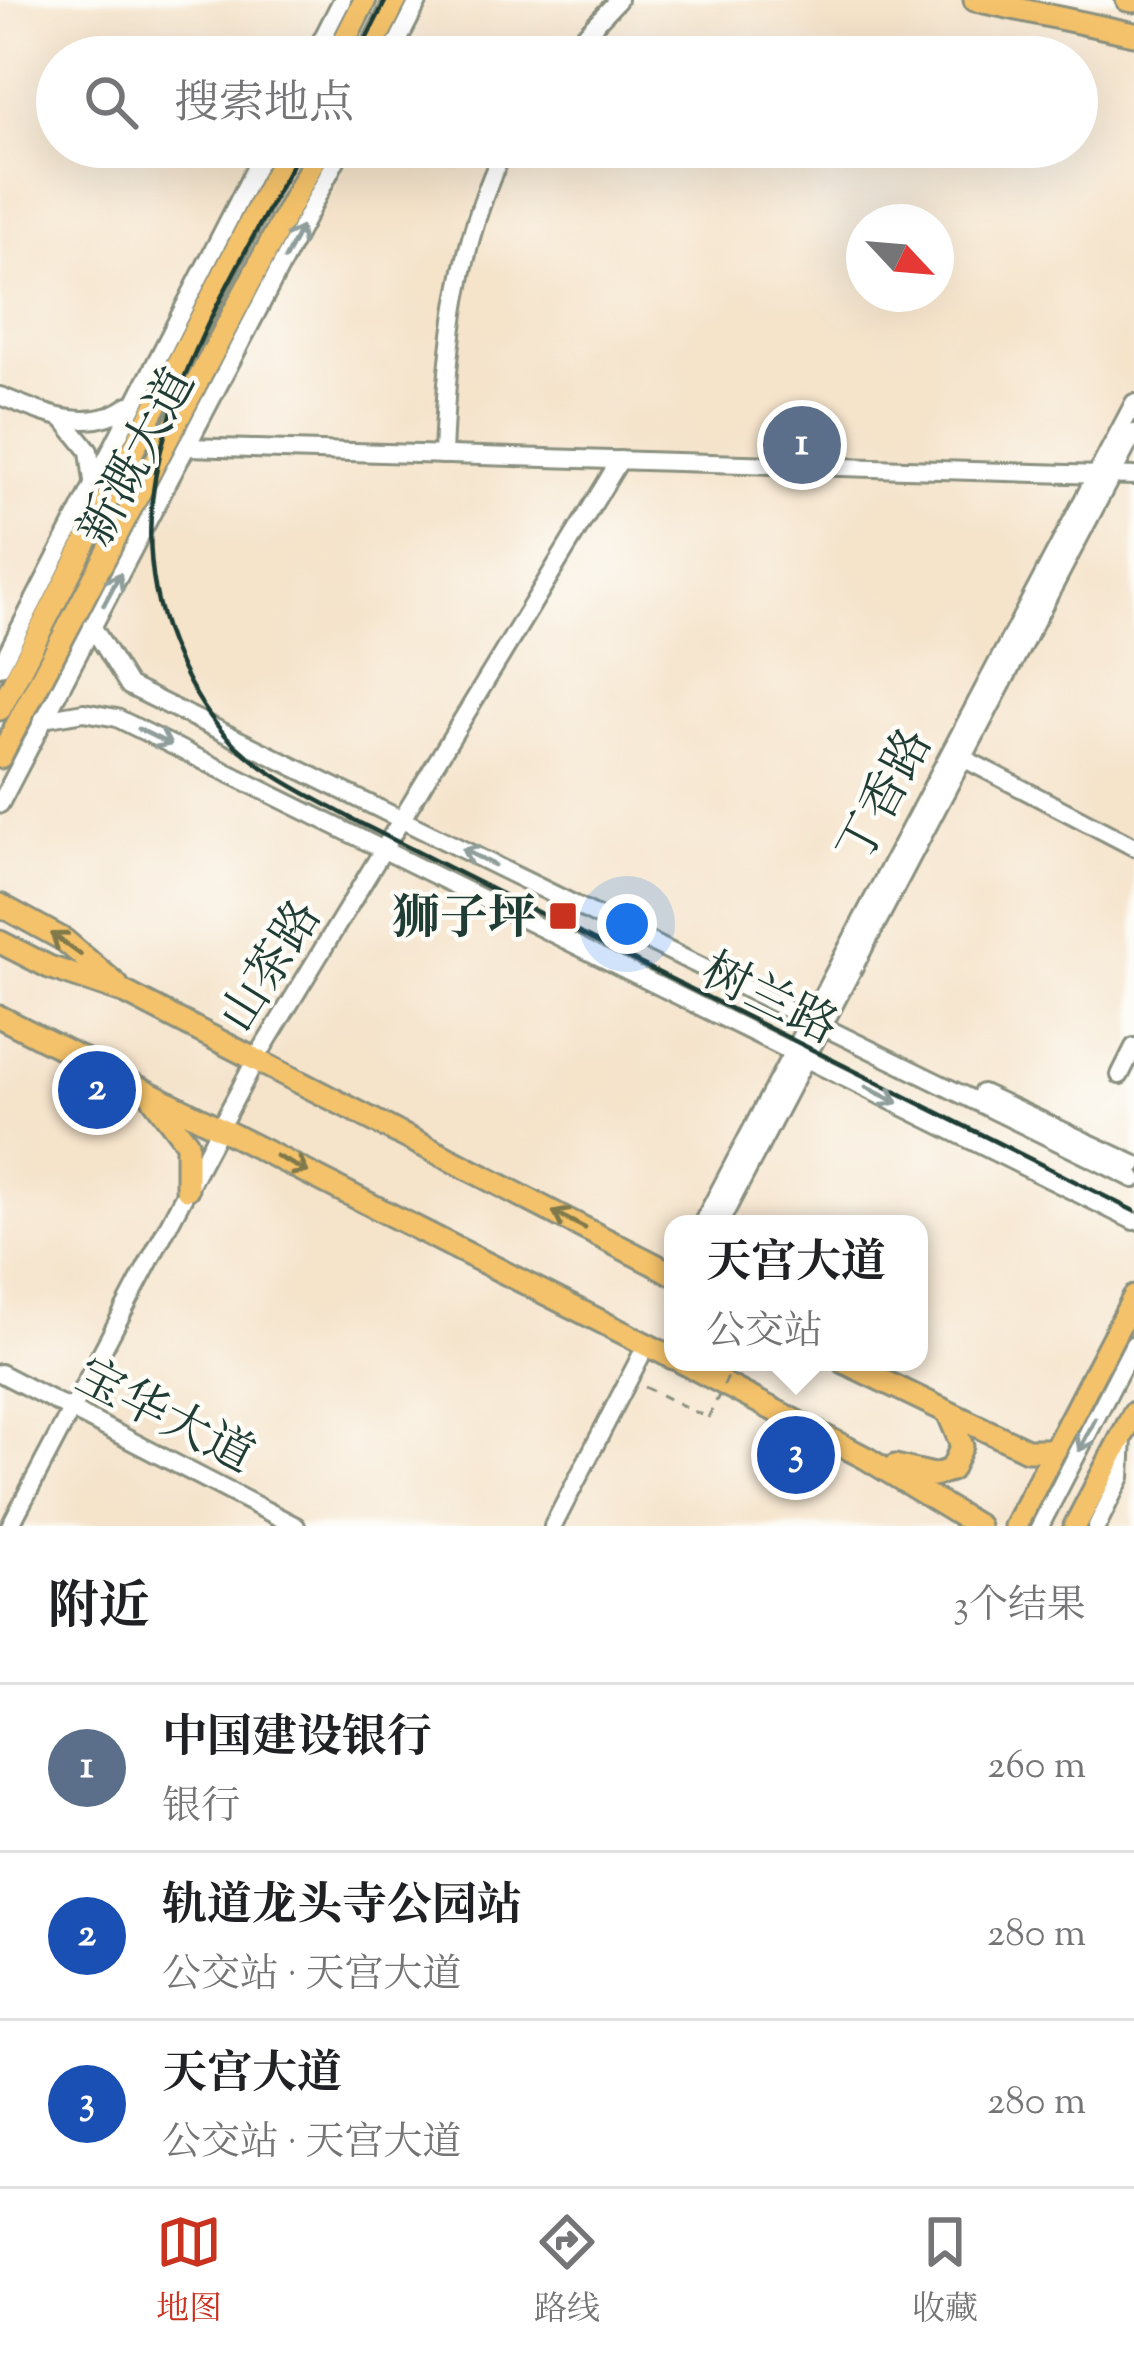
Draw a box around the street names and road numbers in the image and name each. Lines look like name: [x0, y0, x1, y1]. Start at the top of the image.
street label: 新溉大道: [64, 358, 215, 560]
street label: 丁香路: [824, 718, 952, 877]
street label: 山茶路: [206, 889, 341, 1047]
street label: 树兰路: [689, 939, 848, 1065]
street label: 宝华大道: [62, 1345, 265, 1493]

